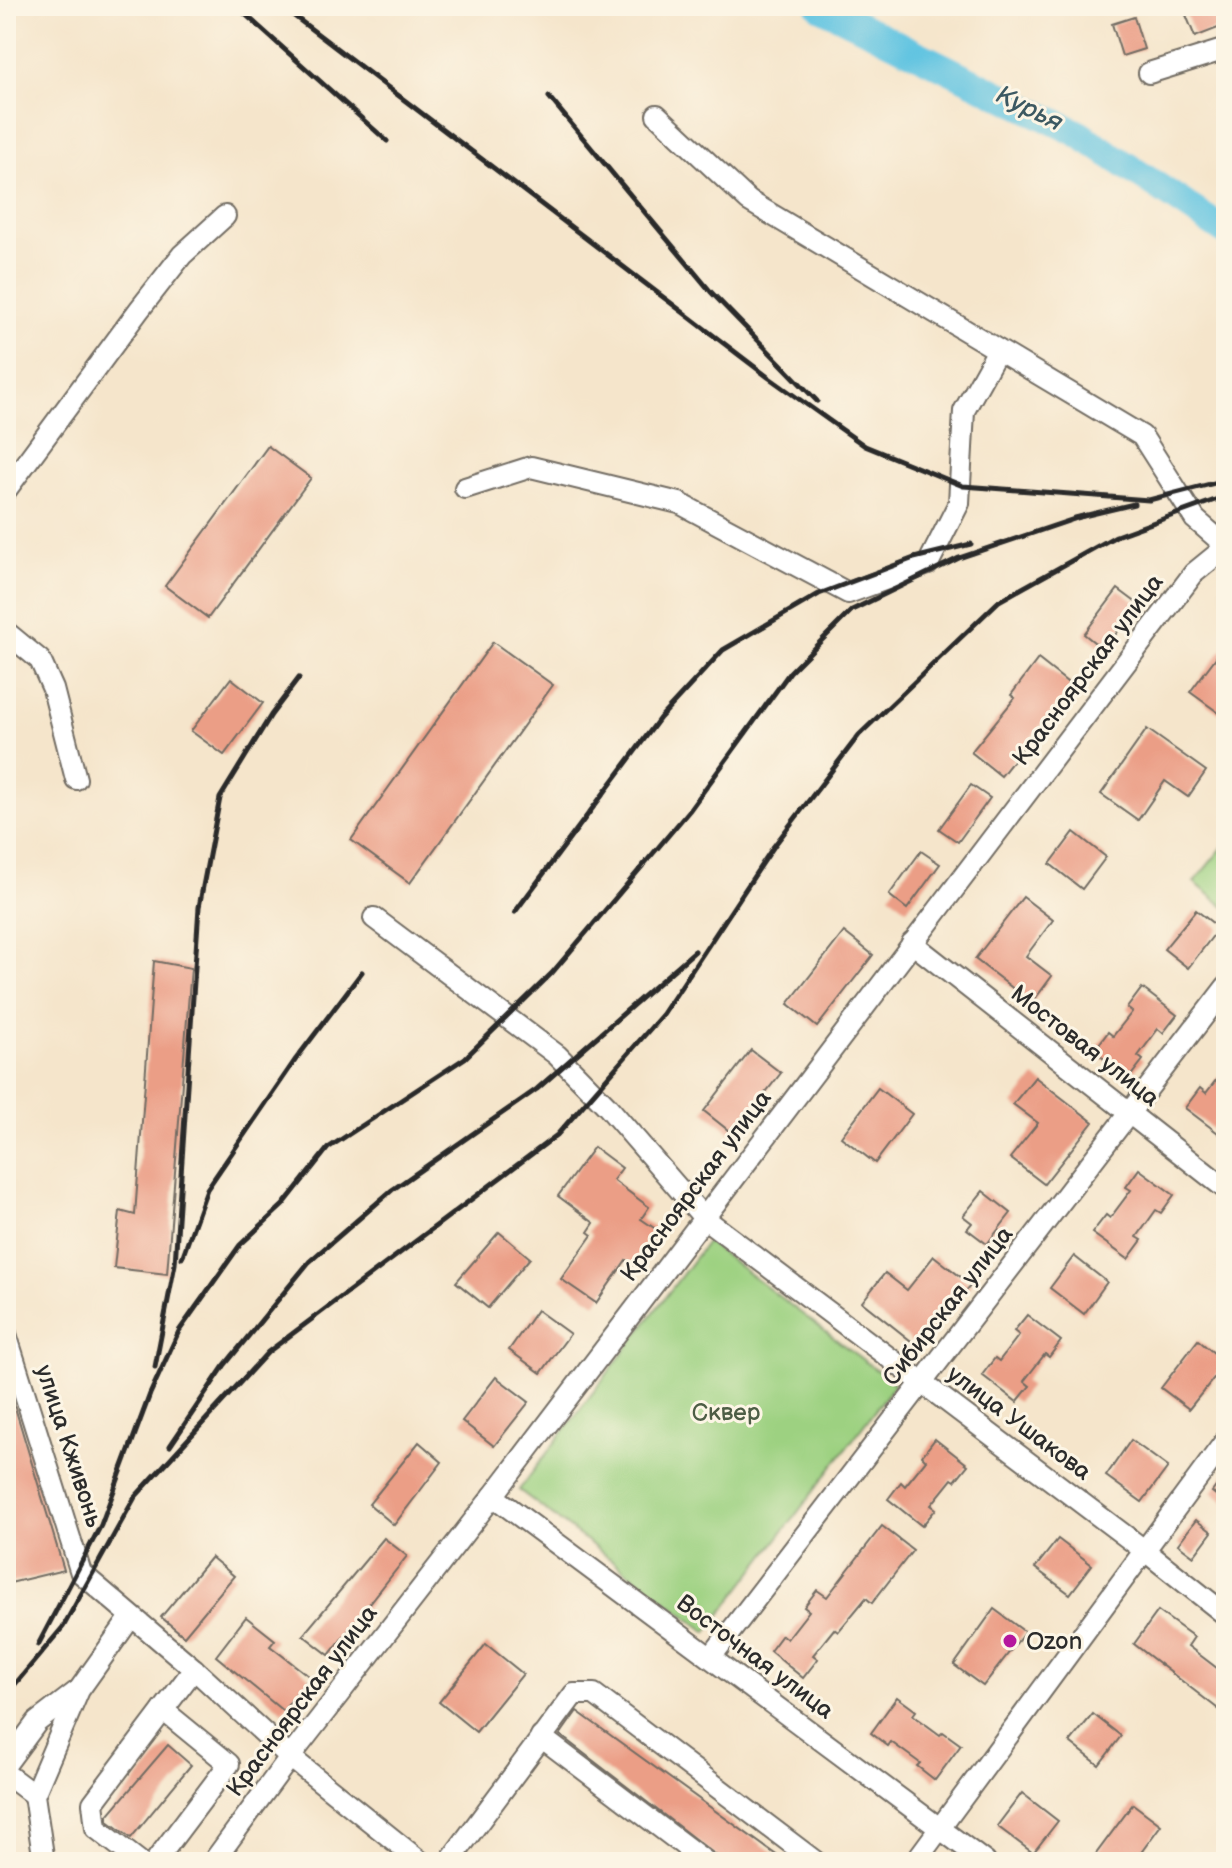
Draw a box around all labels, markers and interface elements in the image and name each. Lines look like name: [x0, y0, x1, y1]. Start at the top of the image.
water label: Курья: [990, 80, 1068, 139]
street label: Красноярская улица: [1006, 568, 1170, 772]
street label: Мостовая улица: [1005, 979, 1165, 1113]
street label: Красноярская улица: [614, 1084, 778, 1288]
street label: Сибирская улица: [877, 1221, 1019, 1391]
street label: улица Ушакова: [941, 1359, 1097, 1487]
street label: улица Кживонь: [29, 1361, 109, 1531]
park label: Сквер: [692, 1398, 761, 1427]
street label: Восточная улица: [671, 1589, 839, 1725]
street label: Красноярская улица: [220, 1599, 384, 1803]
place label: Ozon: [1026, 1627, 1082, 1656]
marker: Ozon: [1001, 1632, 1019, 1650]

